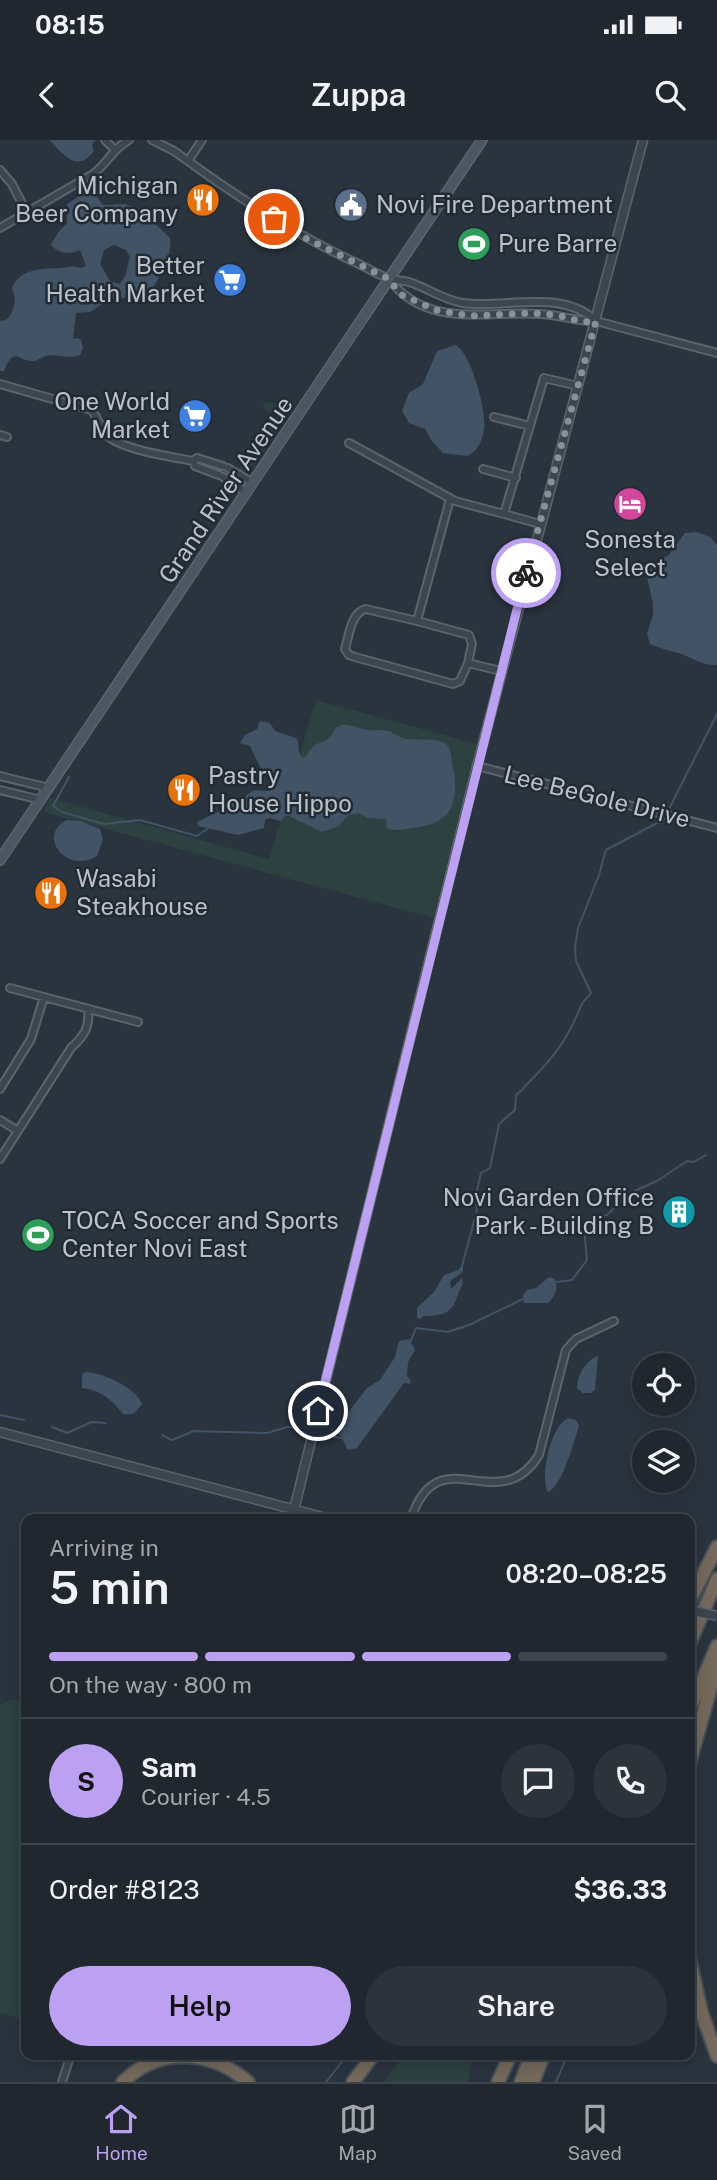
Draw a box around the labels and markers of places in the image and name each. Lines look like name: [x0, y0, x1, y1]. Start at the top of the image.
place label: Michigan Beer Company: [15, 171, 178, 227]
restaurant icon: Michigan Beer Company: [184, 181, 222, 219]
public building icon: Novi Fire Department: [332, 186, 370, 224]
pin: [244, 189, 304, 249]
place label: Novi Fire Department: [376, 190, 613, 218]
sports icon: Pure Barre: [455, 225, 493, 263]
place label: Pure Barre: [498, 229, 617, 257]
place label: Better Health Market: [46, 251, 205, 307]
supermarket icon: Better Health Market: [211, 261, 249, 299]
place label: One World Market: [54, 387, 170, 443]
supermarket icon: One World Market: [176, 397, 214, 435]
hotel icon: Sonesta Select: [611, 485, 649, 523]
place label: Sonesta Select: [584, 525, 676, 581]
place label: Pastry House Hippo: [208, 761, 352, 817]
restaurant icon: Pastry House Hippo: [165, 771, 203, 809]
place label: Wasabi Steakhouse: [76, 864, 208, 920]
restaurant icon: Wasabi Steakhouse: [32, 874, 70, 912]
place label: Novi Garden Office Park - Building B: [443, 1183, 654, 1239]
building icon: Novi Garden Office Park - Building B: [660, 1193, 698, 1231]
place label: TOCA Soccer and Sports Center Novi East: [62, 1206, 339, 1262]
sports icon: TOCA Soccer and Sports Center Novi East: [19, 1216, 57, 1254]
pin: [288, 1381, 348, 1441]

